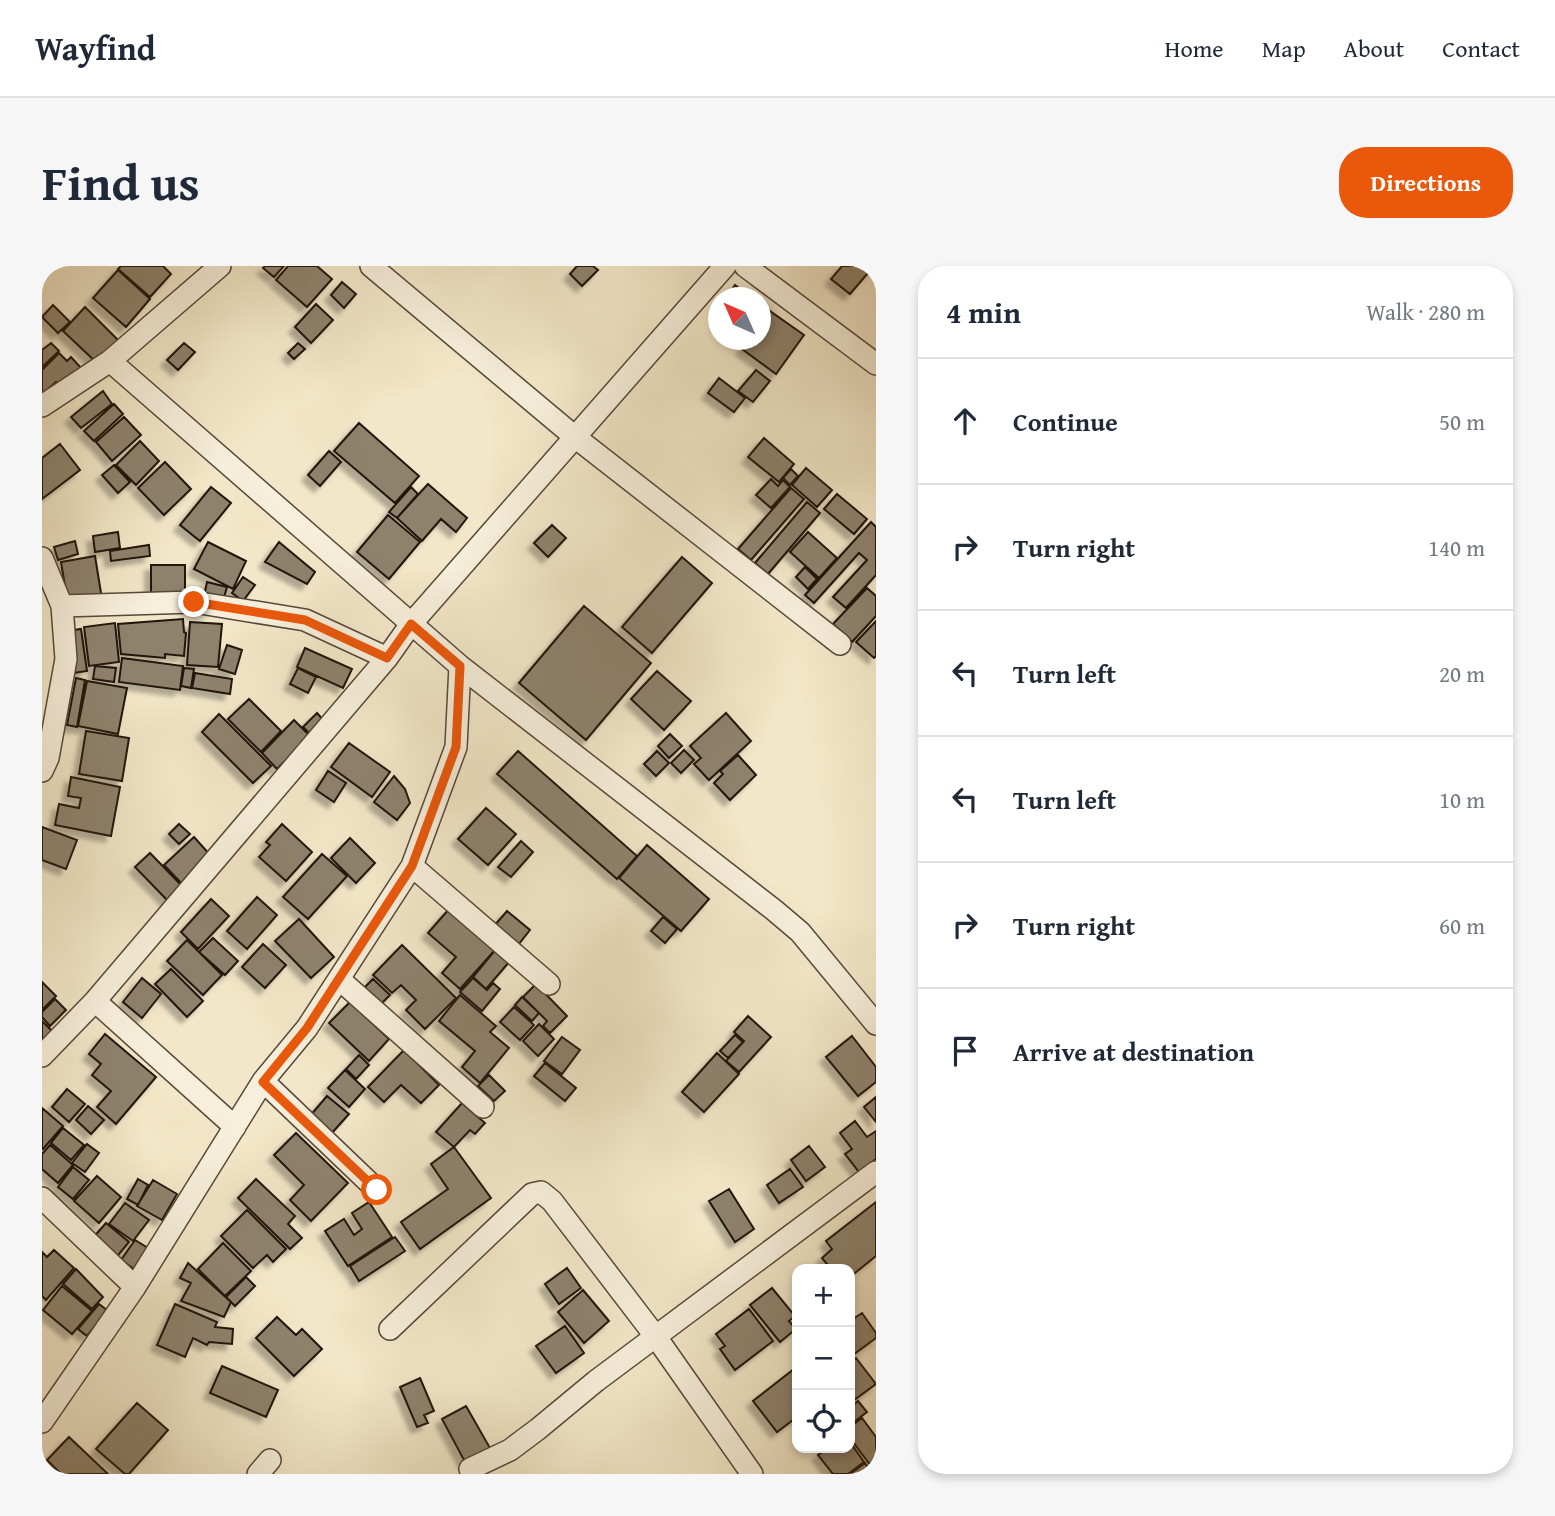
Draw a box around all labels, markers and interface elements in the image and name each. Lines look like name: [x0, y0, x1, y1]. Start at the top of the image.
text: Wayfind: [35, 24, 156, 72]
text: Home: [1165, 31, 1224, 66]
text: Map: [1262, 31, 1306, 66]
text: About: [1344, 31, 1404, 66]
text: Contact: [1442, 31, 1520, 66]
text: Find us: [42, 146, 200, 218]
button: Directions: [1339, 147, 1513, 218]
north arrow: [708, 287, 771, 350]
text: 4 min: [946, 290, 1021, 334]
text: Walk · 280 m: [1366, 295, 1485, 328]
icon: ahead: [946, 402, 984, 440]
text: Continue: [1013, 402, 1118, 441]
text: 50 m: [1439, 405, 1485, 438]
icon: right: [946, 528, 984, 566]
text: Turn right: [1013, 528, 1135, 567]
text: 140 m: [1428, 531, 1485, 564]
route end: [178, 586, 209, 617]
icon: left: [946, 654, 984, 692]
text: Turn left: [1013, 654, 1116, 693]
text: 20 m: [1439, 657, 1485, 690]
icon: left: [946, 780, 984, 818]
text: Turn left: [1013, 780, 1116, 819]
text: 10 m: [1439, 783, 1485, 816]
icon: right: [946, 906, 984, 944]
text: Turn right: [1013, 906, 1135, 945]
text: 60 m: [1439, 909, 1485, 942]
icon: arrive: [946, 1032, 984, 1070]
text: Arrive at destination: [1013, 1032, 1254, 1071]
route start: [361, 1174, 392, 1205]
map controls: [792, 1264, 855, 1453]
button: +: [792, 1264, 855, 1327]
button: −: [792, 1327, 855, 1390]
button: locate: [792, 1390, 855, 1453]

